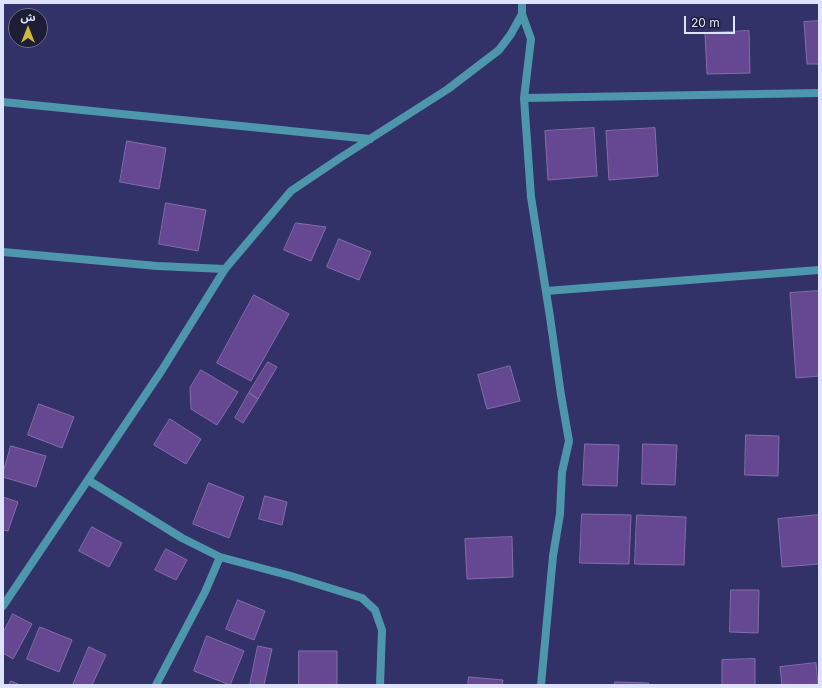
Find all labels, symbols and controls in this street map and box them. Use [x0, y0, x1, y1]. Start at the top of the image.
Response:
north arrow [8, 8, 48, 48]
scale bar [686, 8, 737, 34]
text: ش [20, 10, 36, 24]
text: 20 m [691, 15, 720, 30]

